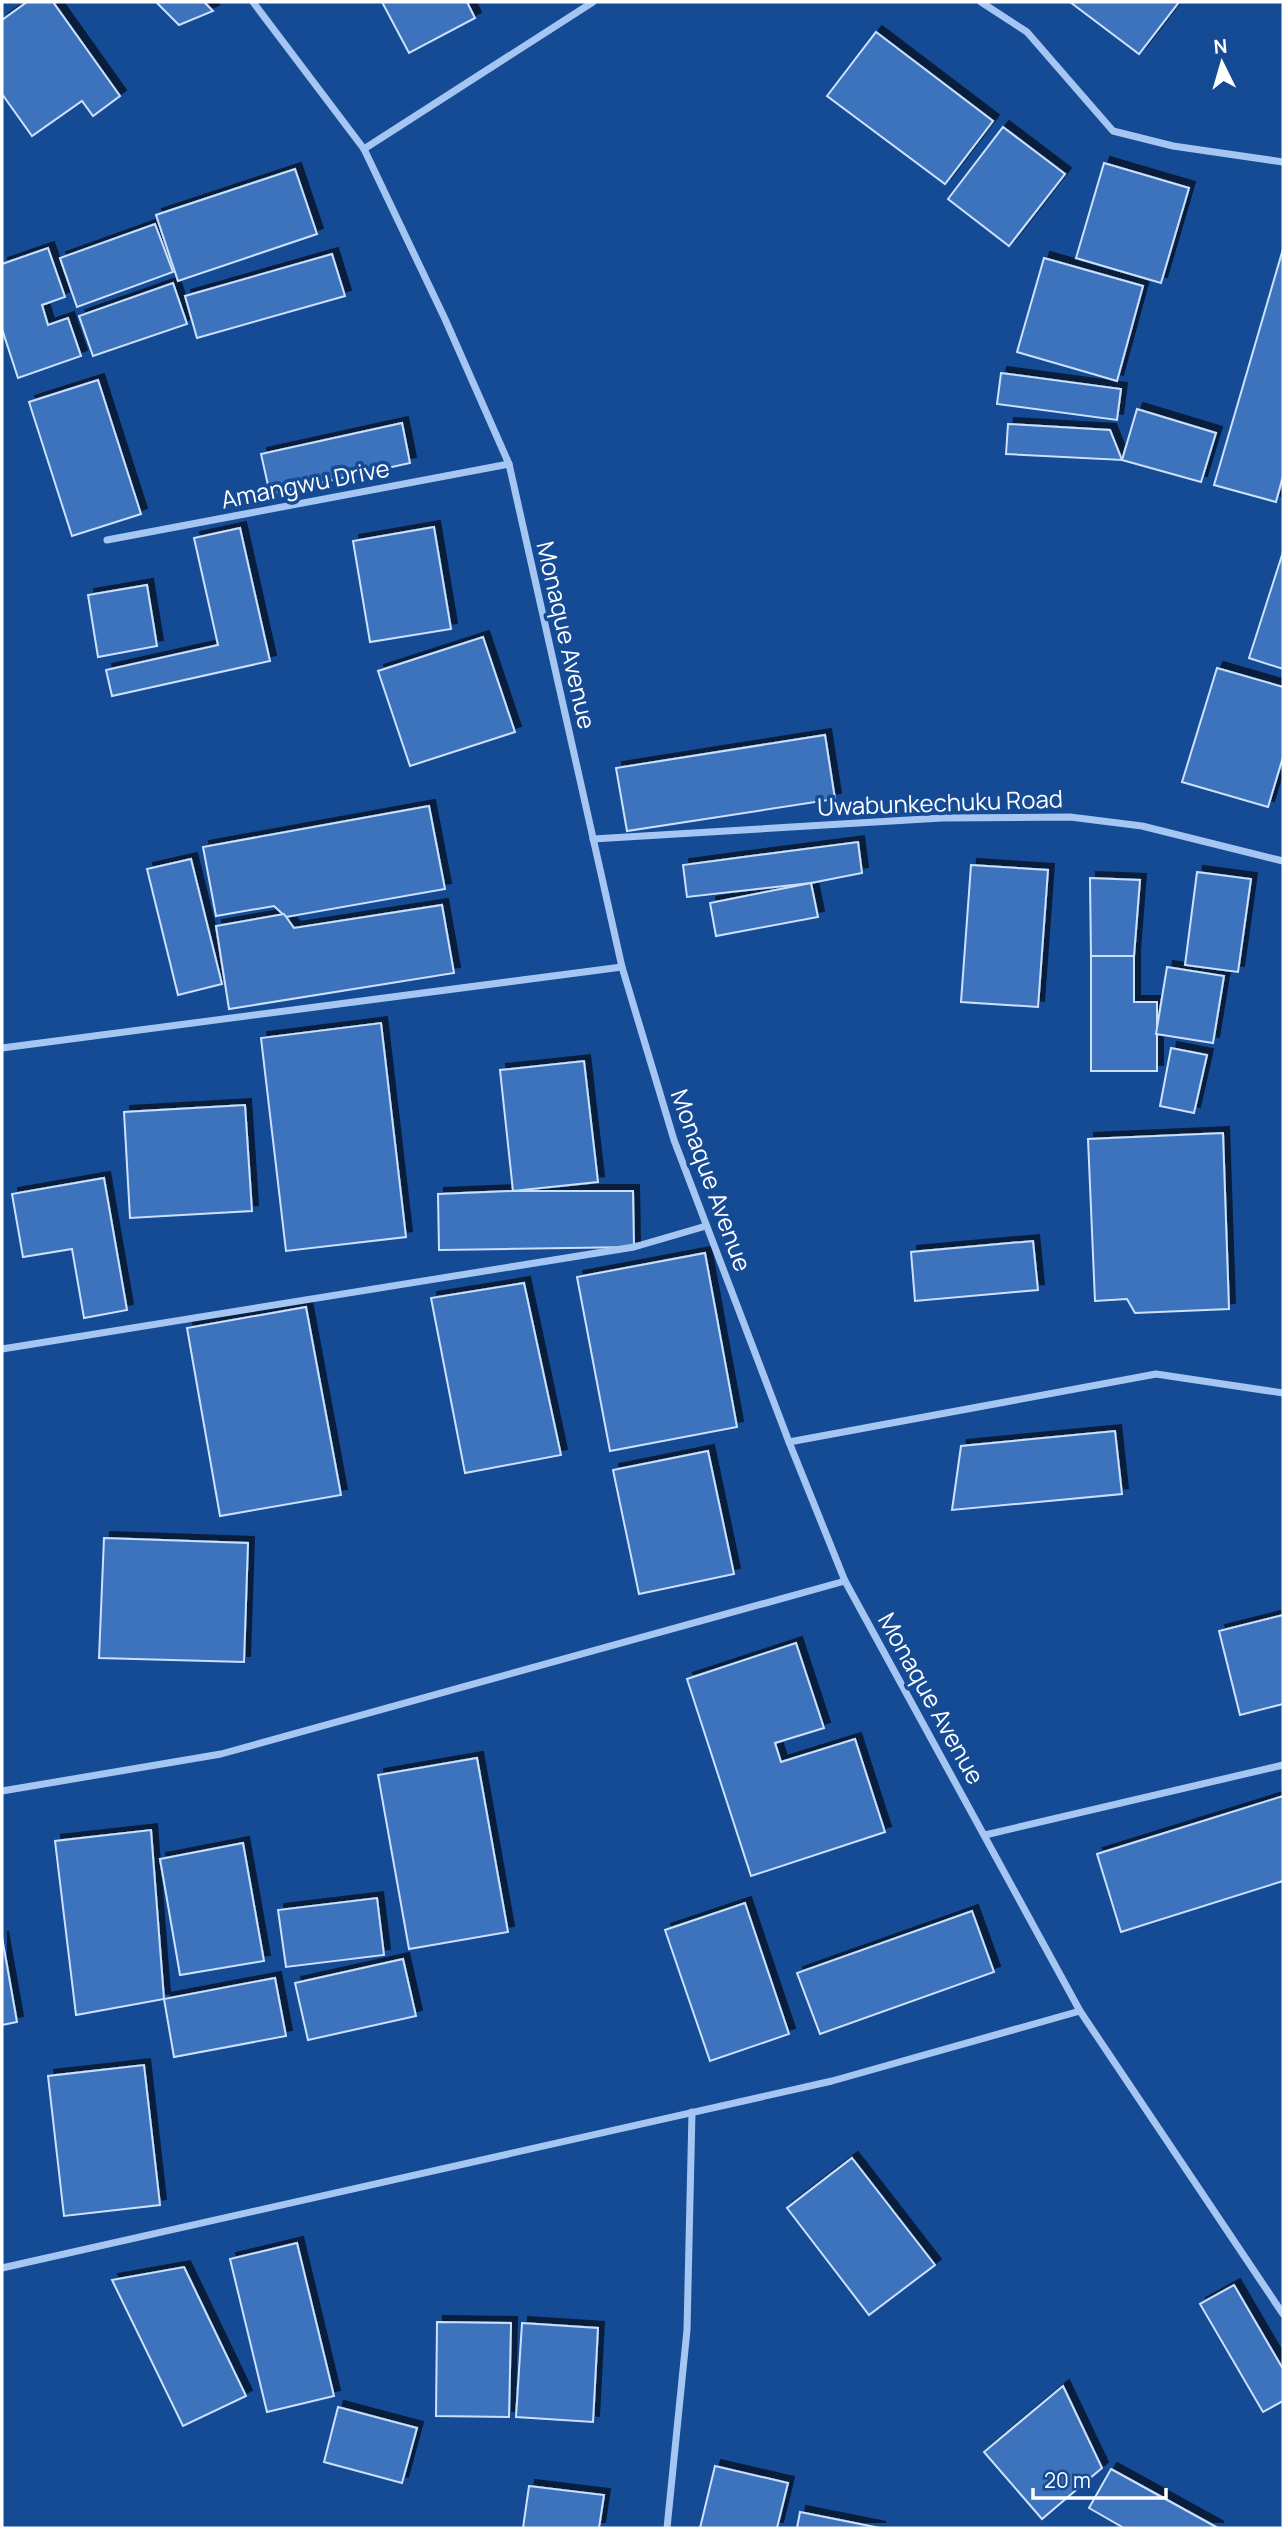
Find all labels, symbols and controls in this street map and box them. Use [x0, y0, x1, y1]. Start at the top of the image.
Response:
north arrow [1187, 28, 1257, 98]
text: N [1213, 33, 1228, 60]
street label: Amangwu Drive [218, 450, 392, 516]
street label: Monaque Avenue [529, 538, 605, 732]
street label: Uwabunkechuku Road [817, 781, 1063, 823]
street label: Monaque Avenue [664, 1084, 760, 1276]
street label: Monaque Avenue [871, 1606, 993, 1790]
scale bar [1033, 2456, 1166, 2500]
text: 20 m [1044, 2466, 1091, 2494]

